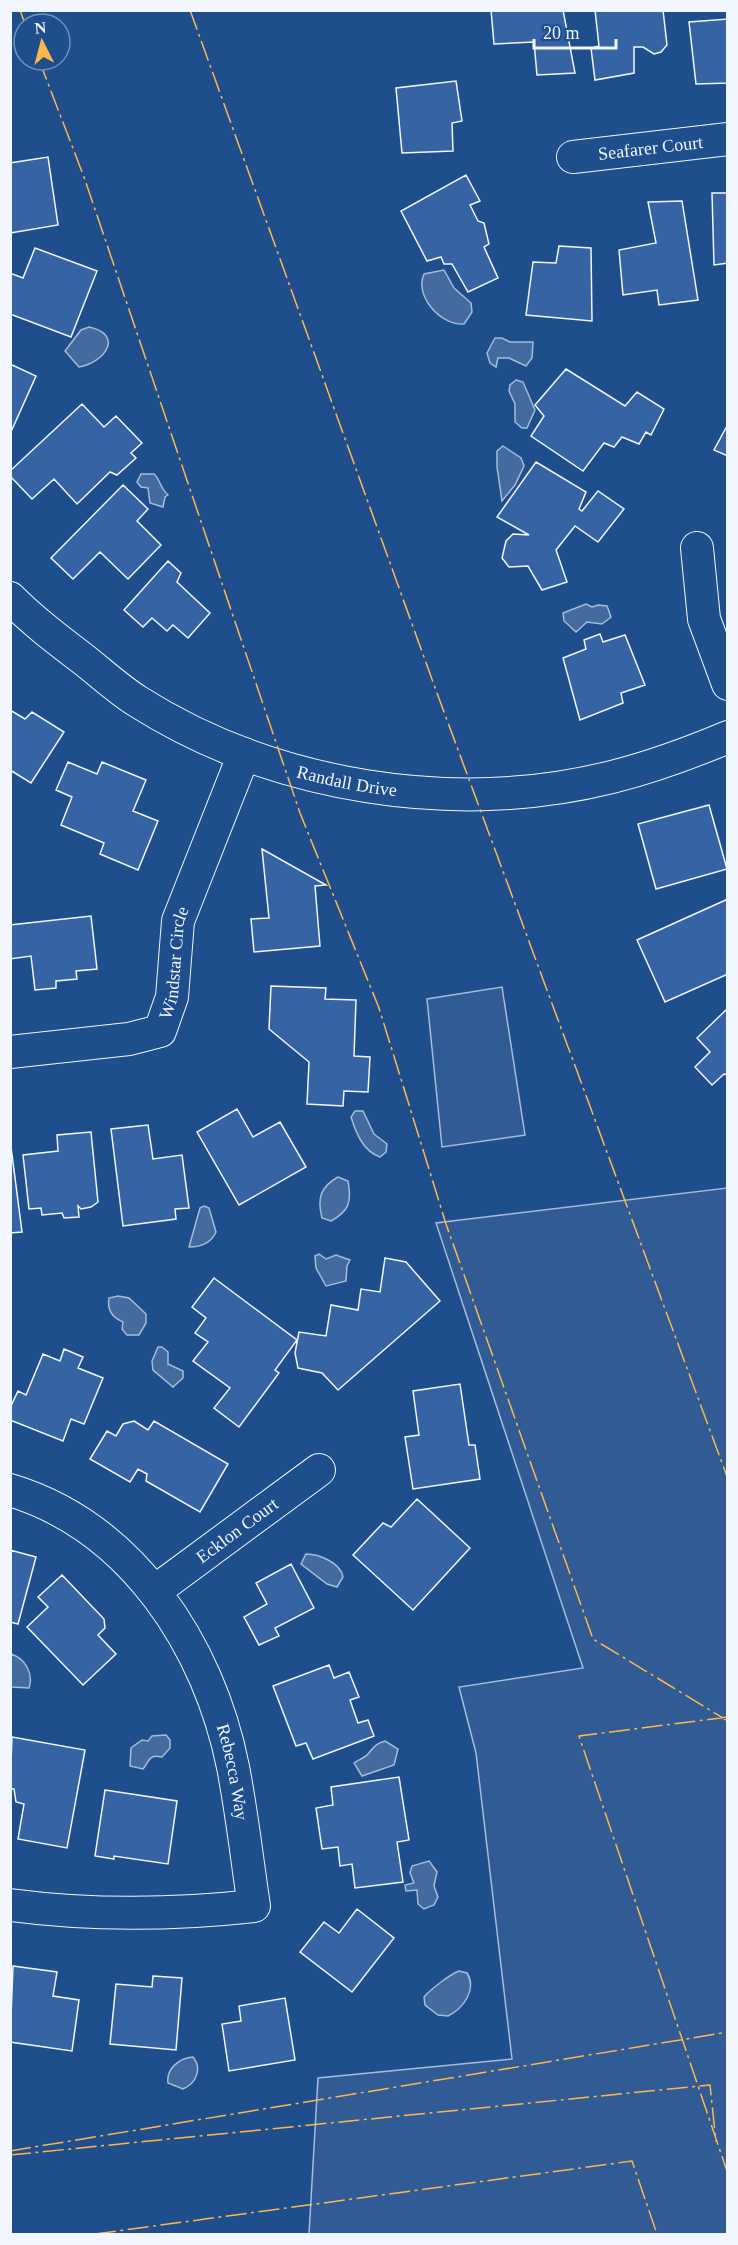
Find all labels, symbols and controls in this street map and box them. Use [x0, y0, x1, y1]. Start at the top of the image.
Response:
north arrow [12, 12, 72, 72]
scale bar [534, 12, 616, 50]
text: N [34, 18, 48, 37]
text: 20 m [543, 23, 580, 43]
street label: Seafarer Court [597, 132, 704, 164]
street label: Randall Drive [295, 762, 398, 800]
street label: Windstar Circle [155, 903, 193, 1022]
street label: Ecklon Court [192, 1494, 282, 1567]
street label: Rebecca Way [213, 1722, 252, 1822]

